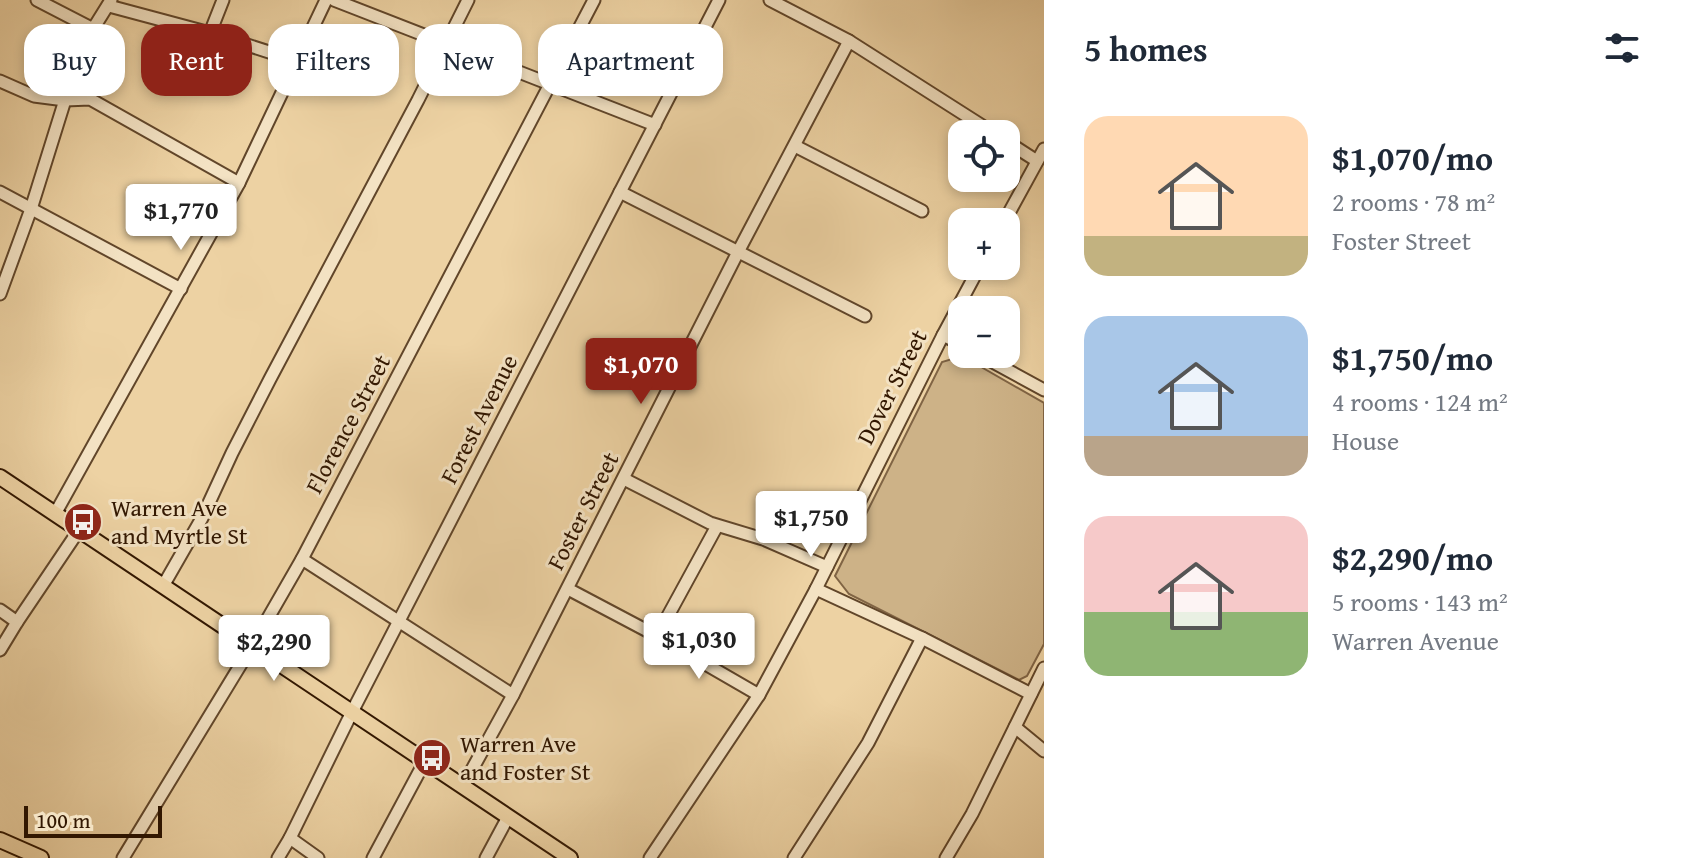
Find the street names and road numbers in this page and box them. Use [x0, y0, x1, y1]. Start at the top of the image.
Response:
street label: Dover Street [848, 323, 936, 450]
street label: Florence Street [296, 348, 399, 499]
street label: Forest Avenue [431, 348, 526, 489]
street label: Foster Street [538, 445, 627, 576]

